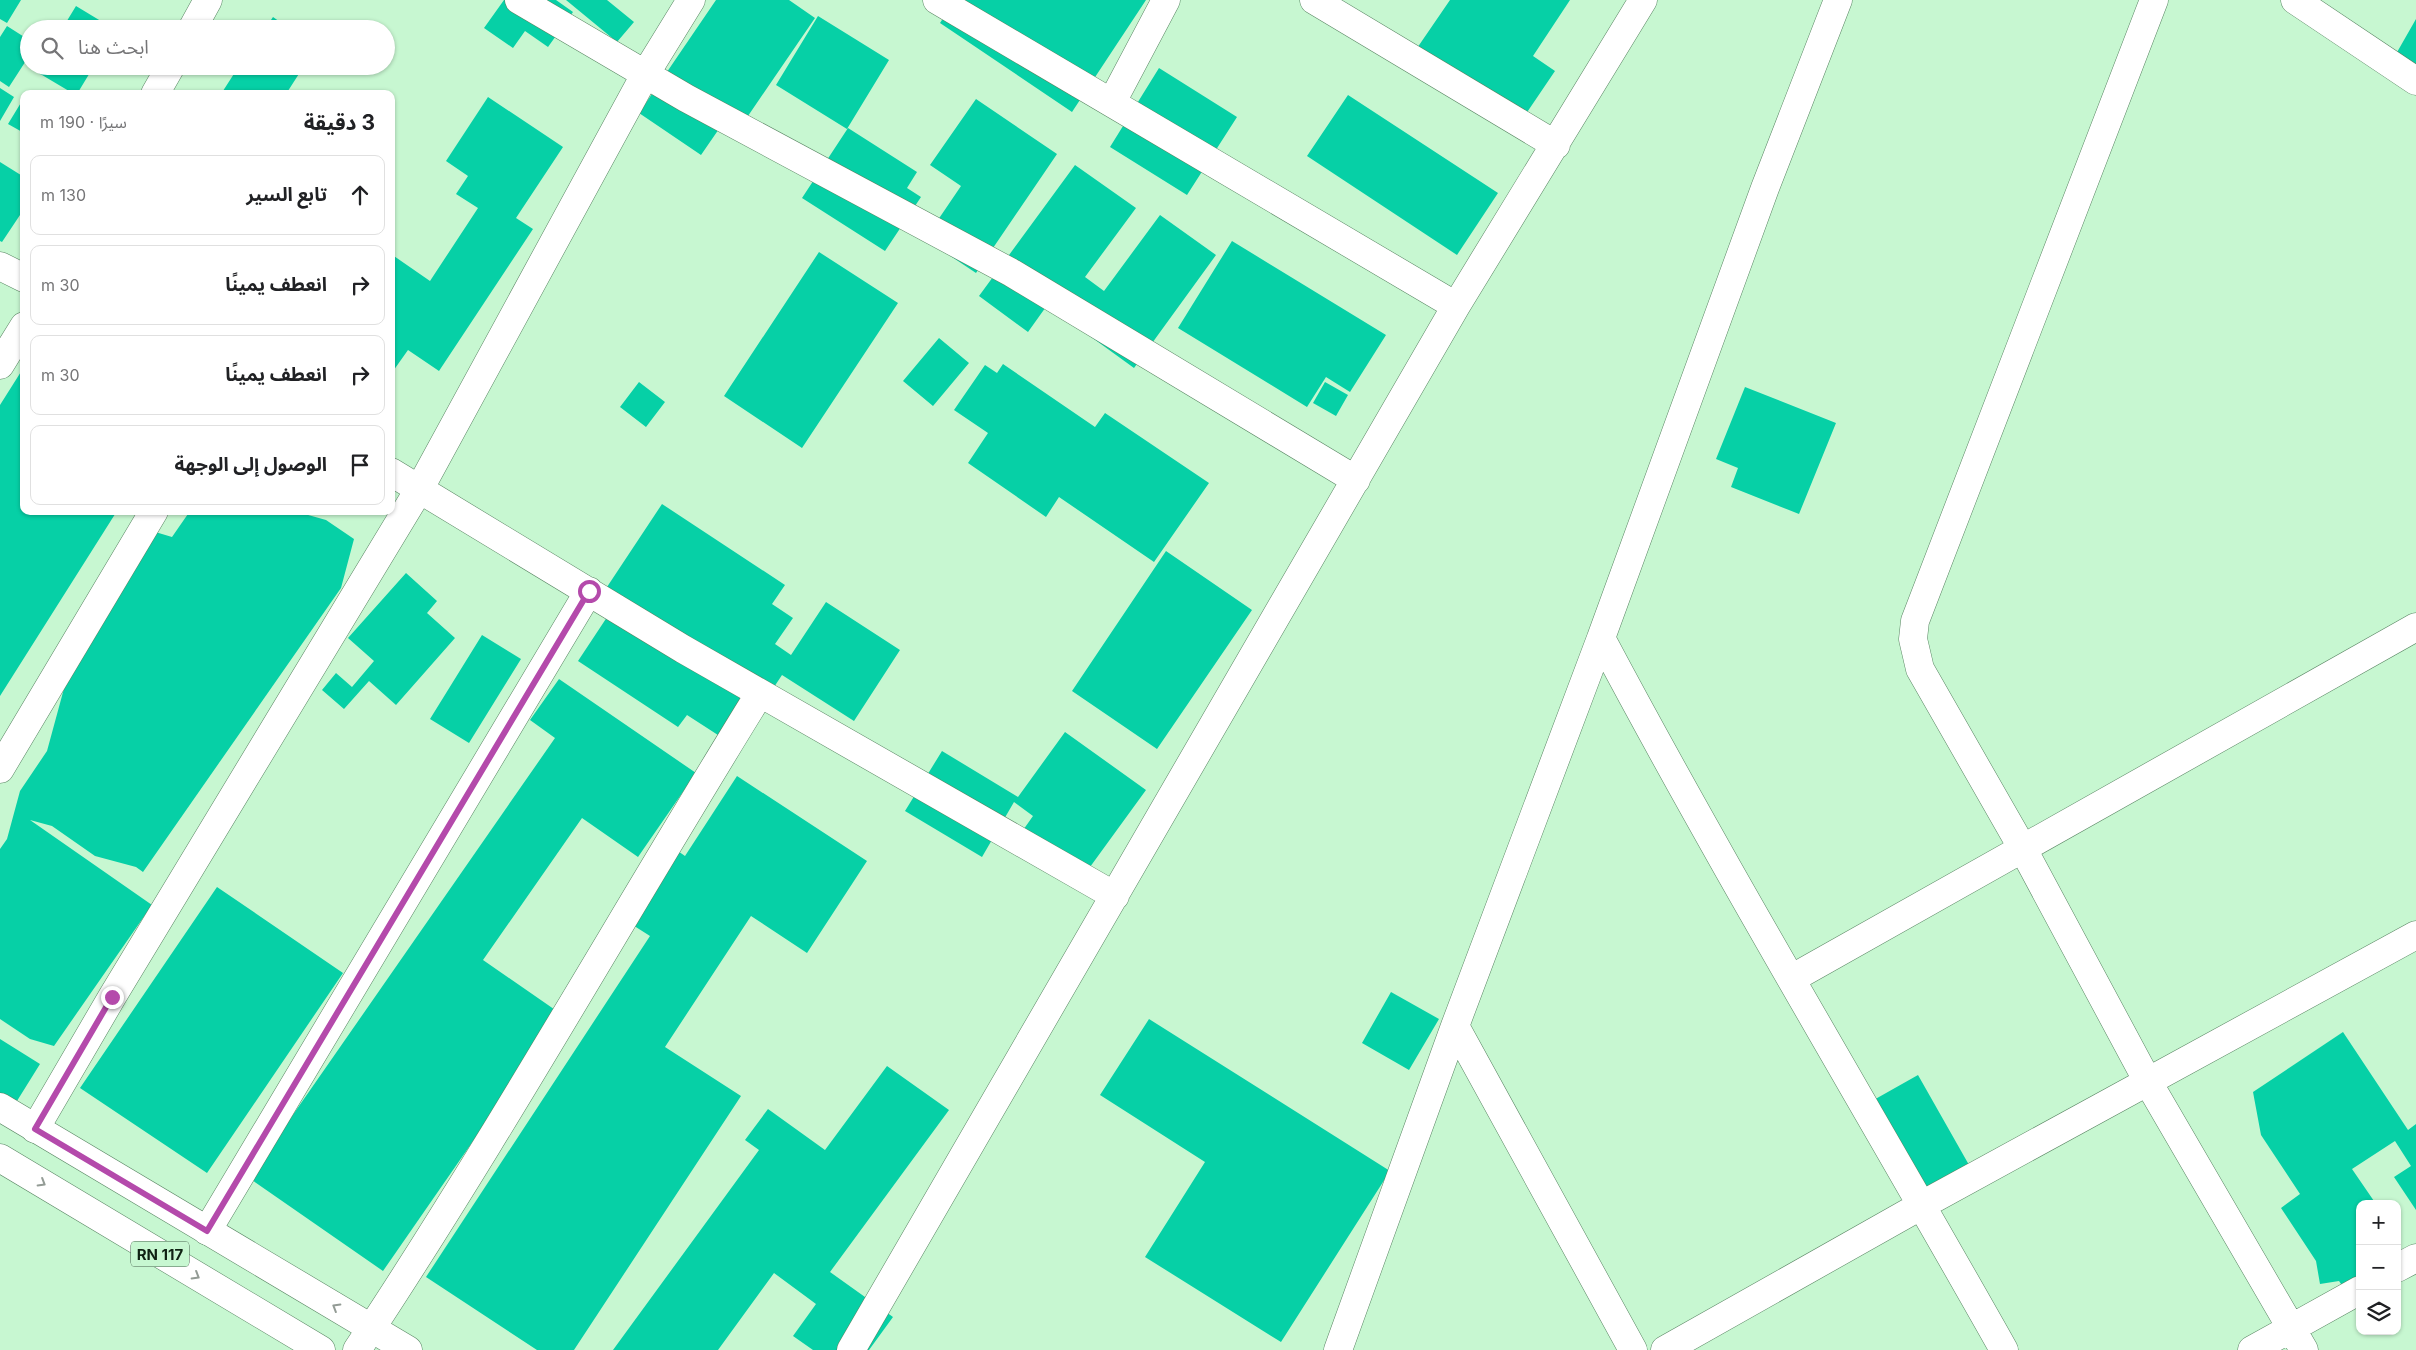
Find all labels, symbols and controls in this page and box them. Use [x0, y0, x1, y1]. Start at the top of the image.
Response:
search box [20, 20, 395, 75]
icon: search [38, 34, 66, 62]
text: ابحث هنا [78, 36, 149, 59]
text: 3 دقيقة [304, 110, 375, 135]
text: سيرًا · 190 m [40, 112, 127, 132]
icon: ahead [346, 181, 374, 209]
text: تابع السير [246, 183, 327, 206]
text: 130 m [41, 185, 86, 205]
icon: right [346, 271, 374, 299]
text: انعطف يمينًا [225, 273, 327, 296]
text: 30 m [41, 275, 80, 295]
icon: right [346, 361, 374, 389]
text: انعطف يمينًا [225, 363, 327, 386]
text: 30 m [41, 365, 80, 385]
icon: arrive [346, 451, 374, 479]
text: الوصول إلى الوجهة [175, 453, 327, 476]
route start [578, 580, 601, 603]
route end [101, 986, 124, 1009]
one-way arrow [36, 1177, 45, 1187]
map controls [2356, 1200, 2401, 1335]
button: + [2356, 1200, 2401, 1245]
road number: RN 117 [131, 1242, 189, 1266]
button: − [2356, 1245, 2401, 1290]
one-way arrow [191, 1269, 200, 1279]
button: layers [2356, 1290, 2401, 1335]
one-way arrow [332, 1304, 341, 1314]

